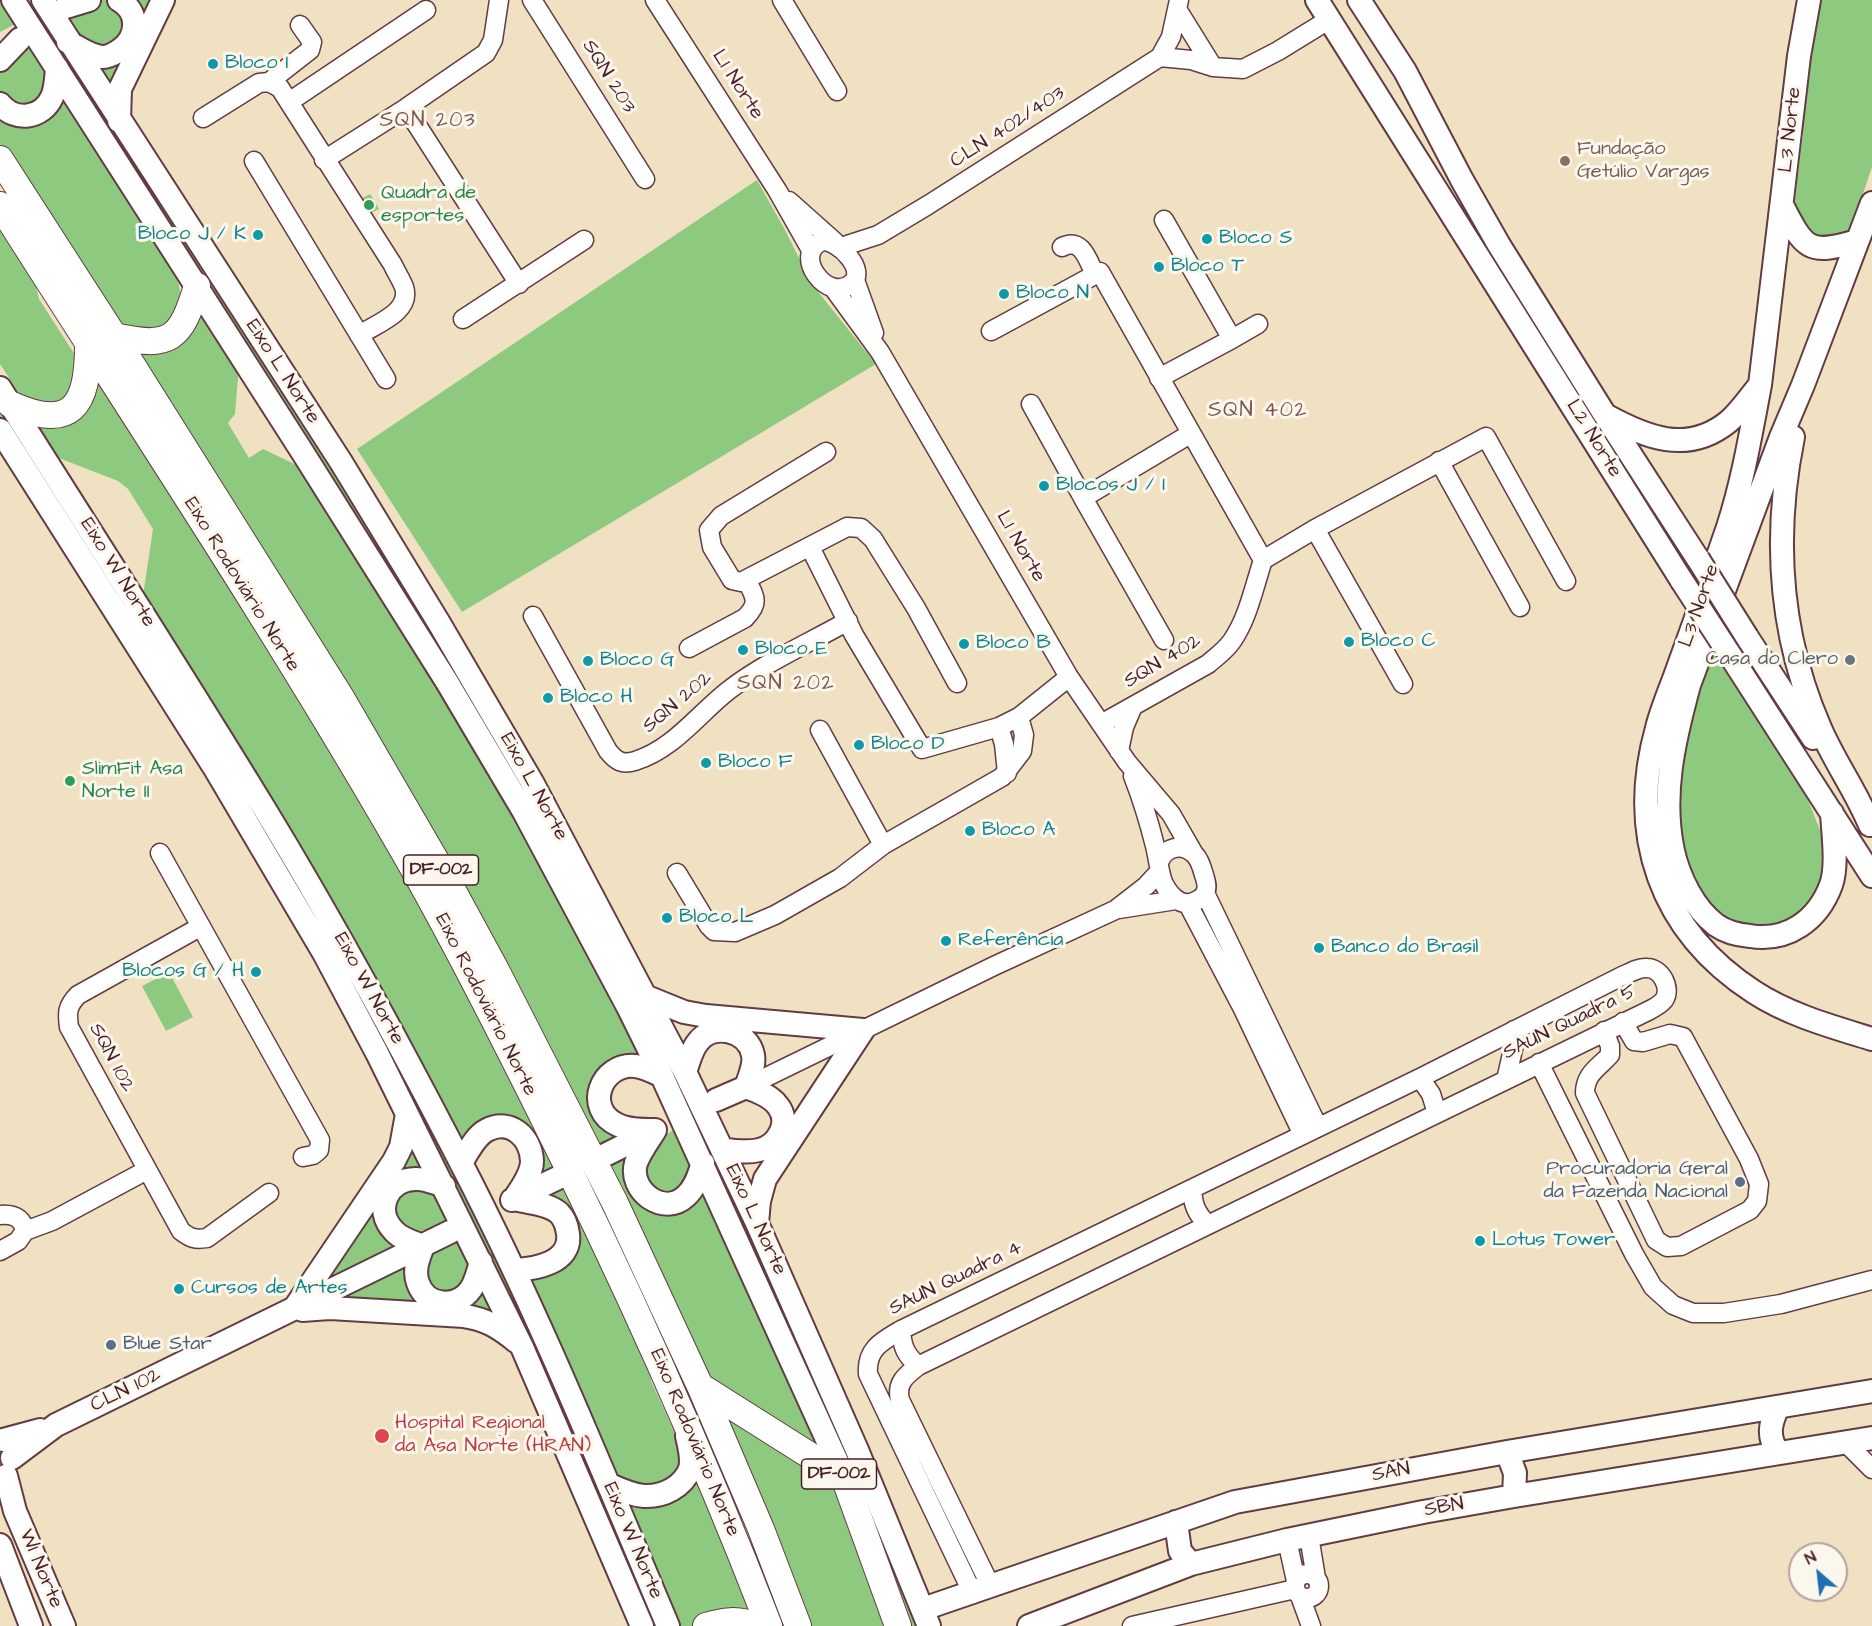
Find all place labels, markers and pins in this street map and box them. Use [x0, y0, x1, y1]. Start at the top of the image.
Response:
place label: Bloco I [225, 52, 289, 76]
marker: Bloco I [206, 57, 220, 71]
place label: Fundação Getúlio Vargas [1577, 138, 1710, 185]
marker: Fundação Getúlio Vargas [1558, 154, 1572, 168]
place label: Quadra de esportes [381, 182, 476, 229]
marker: Quadra de esportes [362, 198, 376, 212]
place label: Bloco J / K [138, 223, 246, 247]
place label: Bloco S [1219, 227, 1292, 251]
marker: Bloco J / K [251, 228, 265, 242]
marker: Bloco S [1200, 232, 1214, 246]
place label: Bloco T [1171, 255, 1244, 279]
marker: Bloco T [1152, 260, 1166, 274]
place label: Bloco N [1016, 282, 1089, 306]
marker: Bloco N [997, 287, 1011, 301]
place label: Blocos J / I [1056, 474, 1165, 498]
marker: Blocos J / I [1037, 479, 1051, 493]
place label: Bloco C [1361, 630, 1436, 654]
place label: Bloco B [976, 632, 1051, 656]
marker: Bloco C [1342, 635, 1356, 649]
marker: Bloco B [957, 637, 971, 651]
place label: Bloco E [755, 638, 827, 662]
marker: Bloco E [736, 643, 750, 657]
place label: Casa do Clero [1706, 648, 1838, 672]
place label: Bloco G [600, 649, 674, 673]
marker: Casa do Clero [1843, 653, 1857, 667]
marker: Bloco G [581, 654, 595, 668]
place label: Bloco H [560, 686, 633, 710]
marker: Bloco H [541, 691, 555, 705]
place label: Bloco D [871, 733, 944, 757]
marker: Bloco D [852, 738, 866, 752]
place label: Bloco F [718, 751, 792, 775]
marker: Bloco F [699, 756, 713, 770]
place label: SlimFit Asa Norte II [82, 758, 183, 805]
marker: SlimFit Asa Norte II [63, 774, 77, 788]
place label: Bloco A [982, 819, 1055, 843]
marker: Bloco A [963, 824, 977, 838]
place label: Bloco L [679, 906, 753, 930]
marker: Bloco L [660, 911, 674, 925]
place label: Referência [958, 929, 1063, 953]
marker: Referência [939, 934, 953, 948]
place label: Banco do Brasil [1331, 936, 1478, 960]
marker: Banco do Brasil [1312, 941, 1326, 955]
place label: Blocos G / H [122, 960, 244, 984]
marker: Blocos G / H [249, 965, 263, 979]
place label: Procuradoria Geral da Fazenda Nacional [1543, 1158, 1728, 1205]
marker: Procuradoria Geral da Fazenda Nacional [1733, 1175, 1747, 1189]
place label: Lotus Tower [1492, 1229, 1615, 1253]
marker: Lotus Tower [1473, 1234, 1487, 1248]
place label: Cursos de Artes [191, 1277, 348, 1301]
marker: Cursos de Artes [172, 1282, 186, 1296]
place label: Blue Star [123, 1333, 211, 1357]
marker: Blue Star [104, 1338, 118, 1352]
place label: Hospital Regional da Asa Norte (HRAN) [395, 1412, 591, 1459]
marker: Hospital Regional da Asa Norte (HRAN) [373, 1427, 391, 1445]

